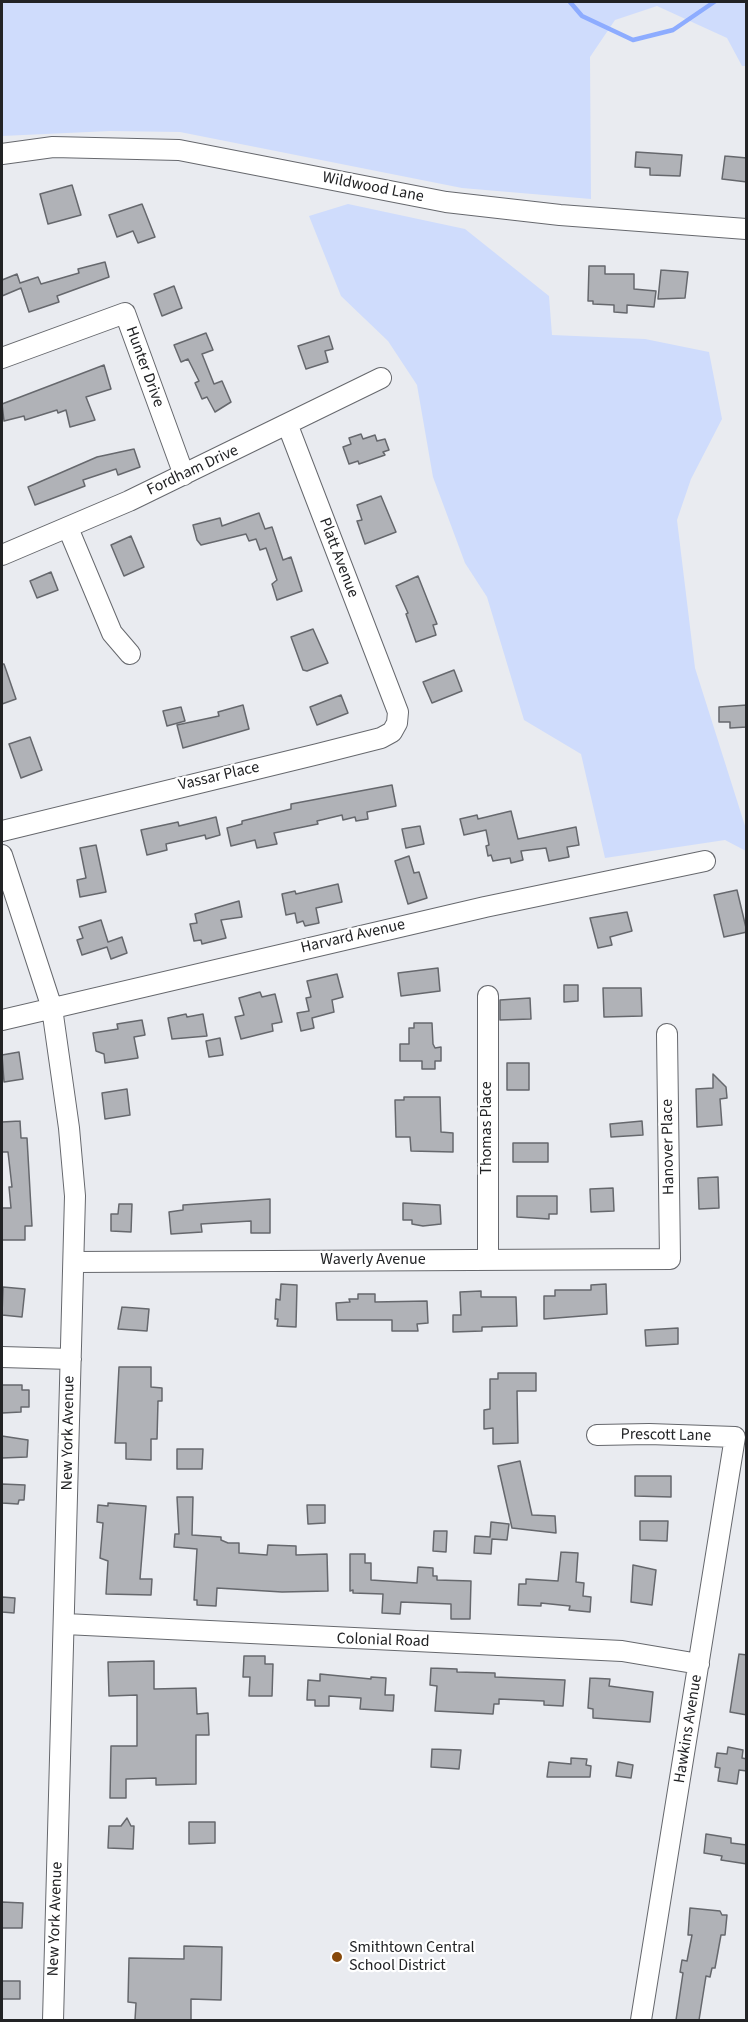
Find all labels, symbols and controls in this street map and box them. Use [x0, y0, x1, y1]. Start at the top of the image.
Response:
street label: Wildwood Lane [321, 169, 425, 207]
street label: Hunter Drive [121, 324, 167, 410]
street label: Fordham Drive [144, 441, 242, 501]
street label: Platt Avenue [314, 515, 362, 601]
street label: Vassar Place [177, 758, 261, 796]
street label: Harvard Avenue [299, 916, 407, 958]
street label: Thomas Place [477, 1081, 497, 1175]
street label: Hanover Place [659, 1099, 679, 1195]
street label: Waverly Avenue [320, 1250, 426, 1270]
street label: New York Avenue [58, 1375, 80, 1491]
street label: Prescott Lane [621, 1426, 711, 1446]
street label: Colonial Road [336, 1630, 430, 1652]
street label: Hawkins Avenue [671, 1673, 707, 1785]
street label: New York Avenue [44, 1861, 68, 1977]
place label: Smithtown Central School District [349, 1938, 475, 1976]
marker: Smithtown Central School District [330, 1950, 344, 1964]

